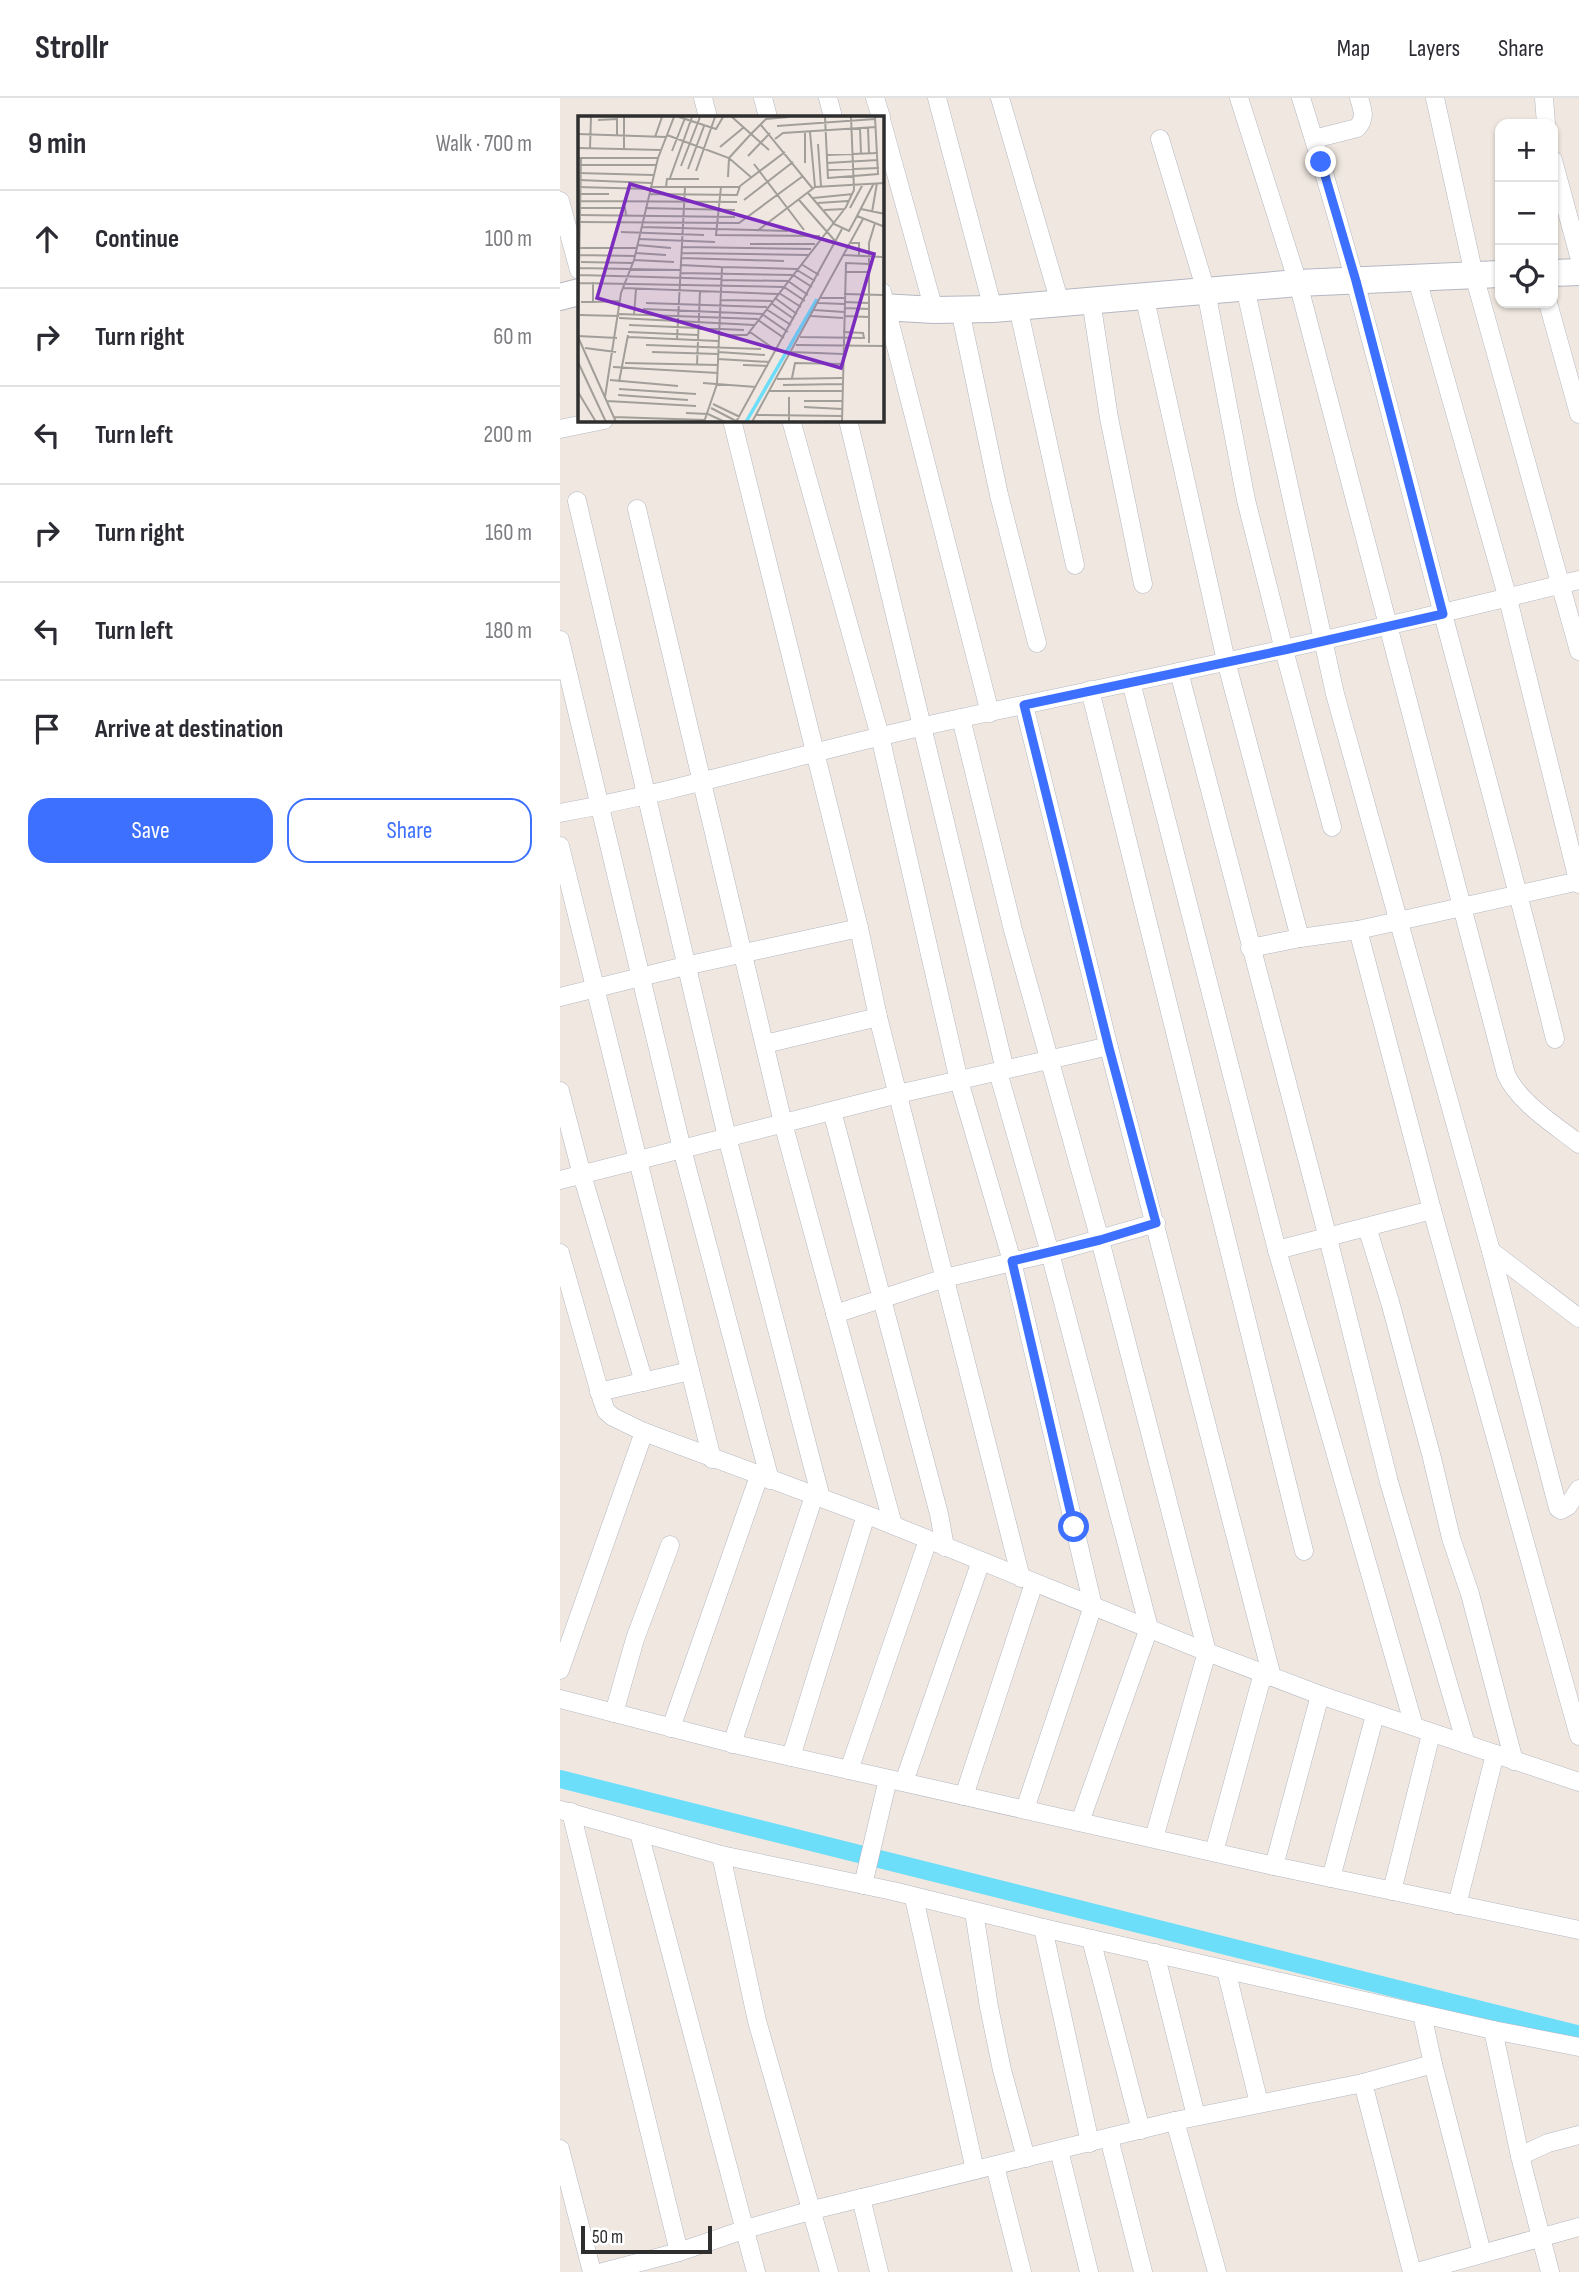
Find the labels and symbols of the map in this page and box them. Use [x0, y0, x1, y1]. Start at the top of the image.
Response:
inset map [578, 116, 884, 422]
route end [1305, 146, 1336, 177]
route start [1058, 1511, 1089, 1542]
scale bar [581, 2223, 712, 2255]

